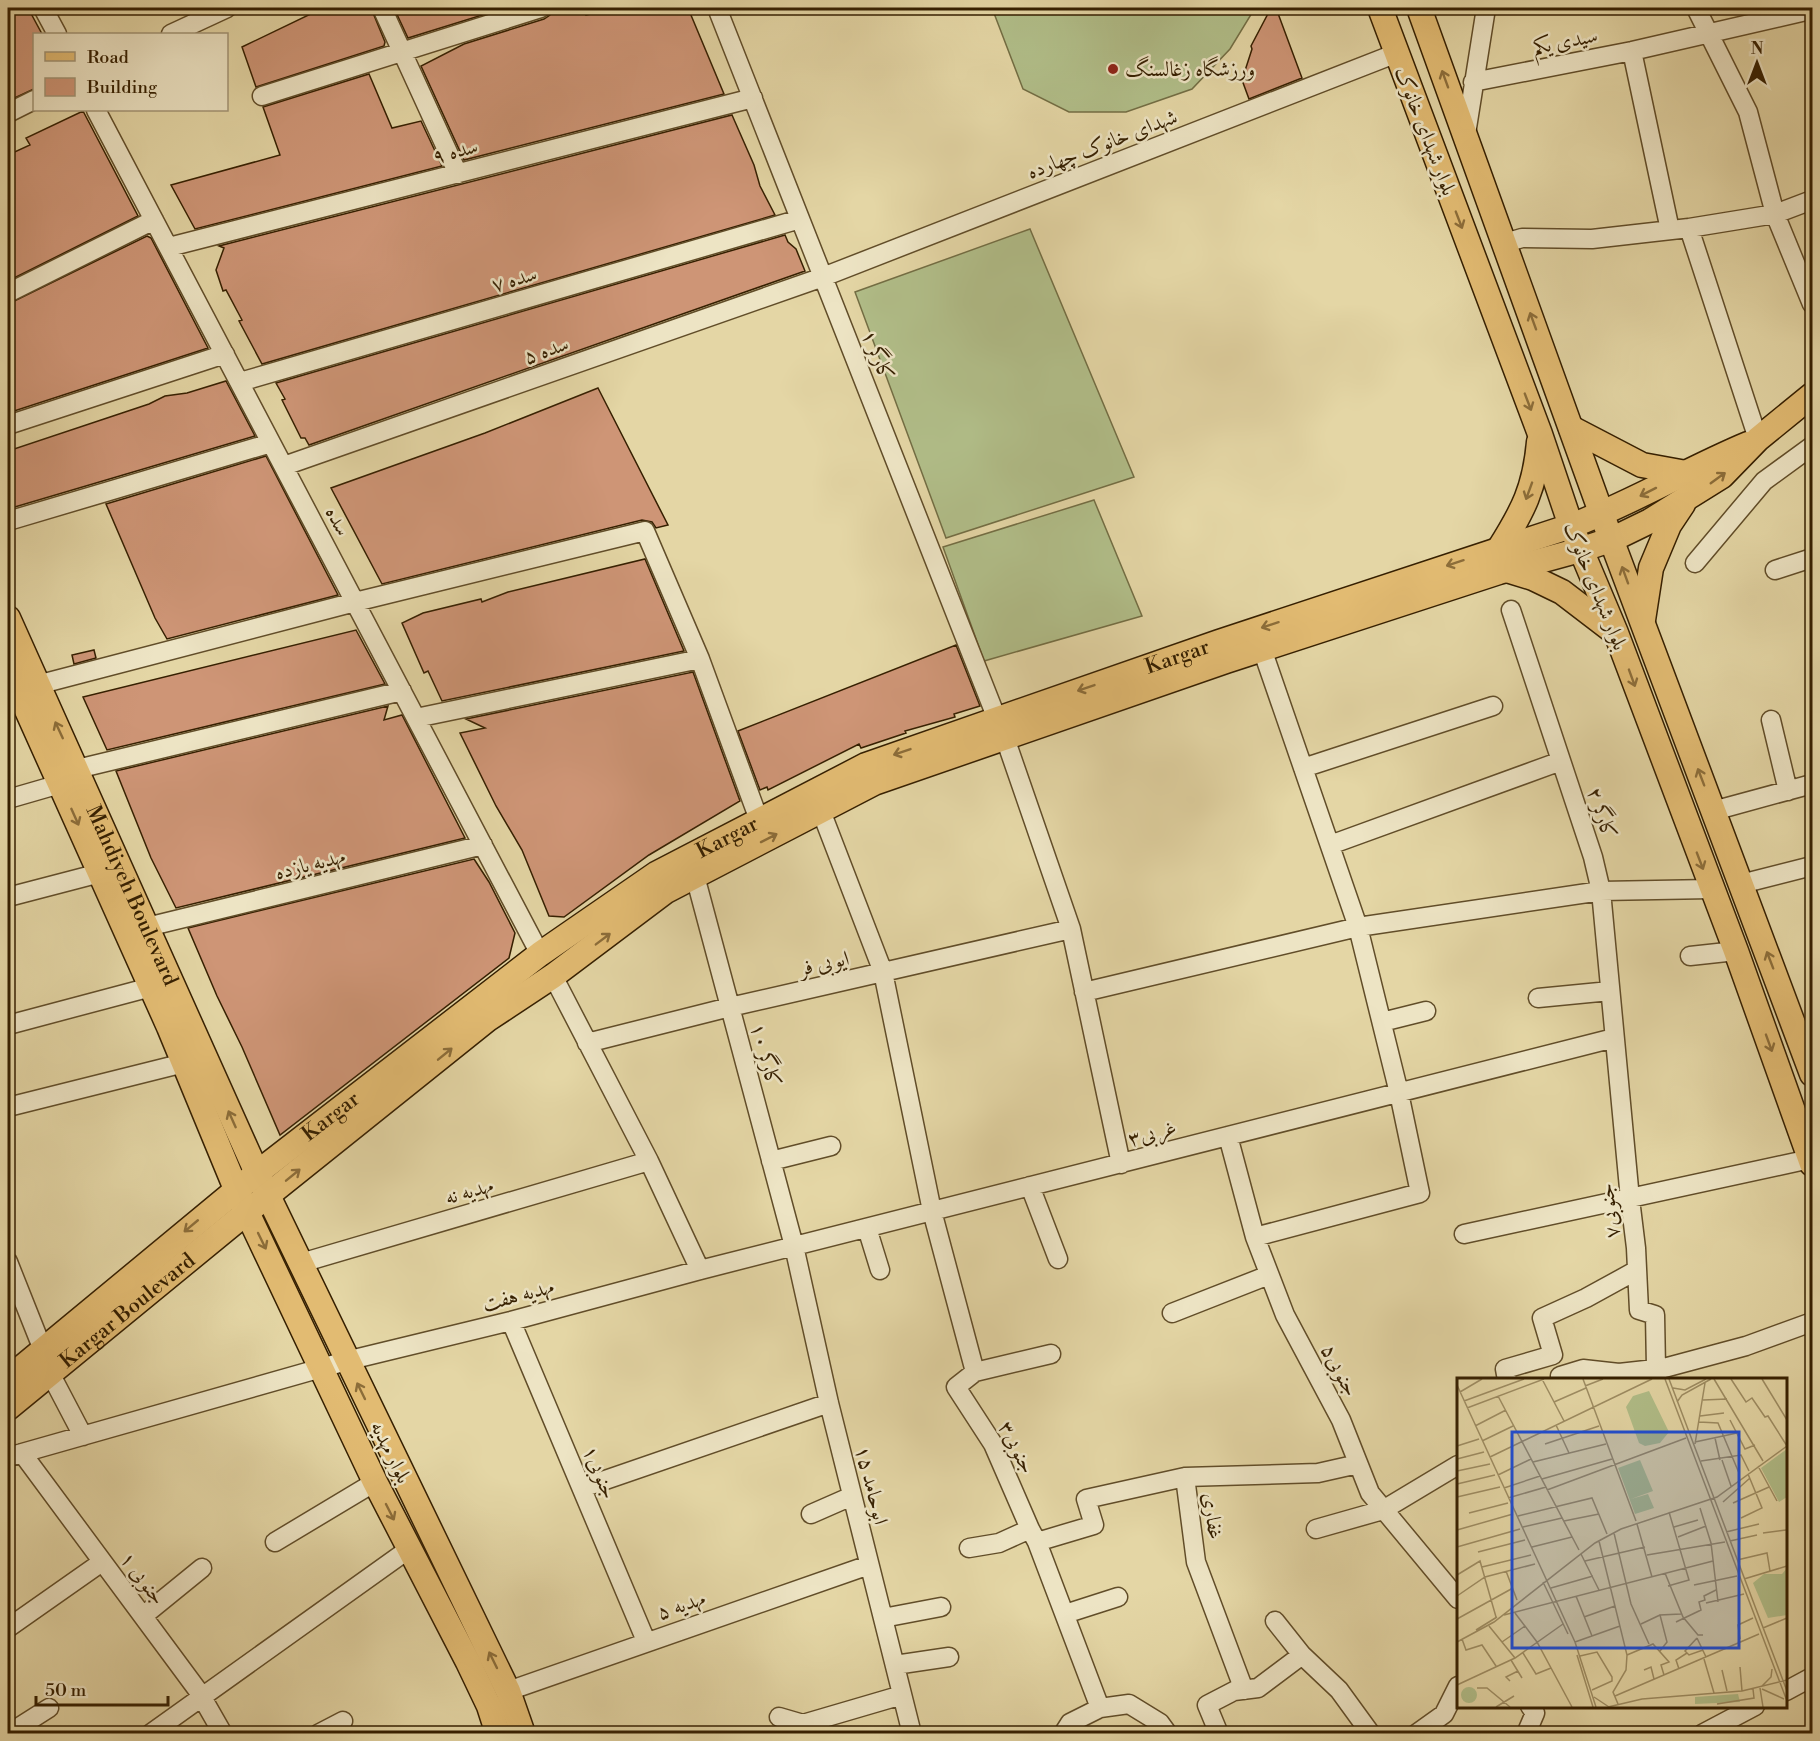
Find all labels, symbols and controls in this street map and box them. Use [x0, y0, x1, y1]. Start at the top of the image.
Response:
street label: سیدی یکم [1530, 23, 1601, 67]
legend [33, 33, 228, 111]
north arrow [1727, 33, 1787, 93]
text: N [1751, 39, 1764, 59]
text: Road [87, 46, 130, 69]
place label: ورزشگاه زغالسنگ [1125, 56, 1255, 83]
marker: ورزشگاه زغالسنگ [1106, 62, 1120, 76]
street label: بلوار شهدای خانوک [1389, 63, 1462, 199]
one-way arrow [1439, 70, 1450, 89]
text: Building [86, 76, 158, 99]
street label: شهدای خانوک چهارده [1023, 104, 1181, 186]
street label: سده ۹ [430, 134, 481, 170]
one-way arrow [1455, 210, 1466, 229]
street label: سده ۷ [488, 261, 540, 299]
one-way arrow [1526, 312, 1537, 331]
street label: کارگر ۱ [855, 325, 901, 385]
street label: سده ۵ [520, 331, 572, 371]
one-way arrow [1523, 393, 1534, 411]
one-way arrow [1709, 472, 1725, 484]
one-way arrow [1523, 481, 1534, 500]
one-way arrow [1640, 486, 1658, 498]
street label: سده [319, 502, 356, 541]
street label: بلوار شهدای خانوک [1558, 518, 1633, 654]
one-way arrow [1446, 559, 1465, 570]
one-way arrow [1619, 566, 1630, 585]
one-way arrow [1261, 620, 1280, 631]
street label: Kargar [1142, 634, 1213, 681]
one-way arrow [1627, 668, 1638, 687]
one-way arrow [1077, 684, 1096, 695]
one-way arrow [52, 722, 64, 740]
one-way arrow [893, 748, 912, 759]
one-way arrow [1694, 769, 1705, 787]
street label: کارگر ۲ [1581, 784, 1623, 842]
street label: Mahdiyeh Boulevard [80, 801, 183, 990]
one-way arrow [70, 808, 81, 826]
street label: Kargar [692, 811, 763, 865]
one-way arrow [760, 832, 777, 844]
street label: مهدیه یازده [272, 844, 348, 886]
one-way arrow [1695, 851, 1706, 870]
one-way arrow [594, 932, 610, 945]
street label: ایوبی فر [795, 946, 852, 984]
one-way arrow [1763, 951, 1774, 970]
street label: کارگر ۱۰ [744, 1020, 788, 1090]
one-way arrow [1764, 1033, 1775, 1052]
one-way arrow [437, 1047, 453, 1060]
street label: Kargar [297, 1086, 365, 1148]
one-way arrow [226, 1111, 238, 1129]
street label: غربی۳ [1125, 1115, 1180, 1154]
one-way arrow [285, 1169, 301, 1182]
street label: مهدیه نه [442, 1173, 497, 1211]
street label: جنوبی۷ [1594, 1182, 1627, 1240]
one-way arrow [184, 1219, 199, 1233]
one-way arrow [256, 1232, 268, 1250]
street label: Kargar Boulevard [55, 1248, 201, 1374]
street label: مهدیه هفت [480, 1274, 557, 1318]
street label: جنوبی۵ [1314, 1340, 1364, 1402]
inset map [1457, 1378, 1787, 1708]
one-way arrow [354, 1382, 366, 1400]
street label: بلوار مهدیه [364, 1417, 416, 1488]
street label: جنوبی۳ [991, 1417, 1040, 1479]
street label: جنوبی۱ [575, 1442, 622, 1503]
street label: ابوحامد ۱۵ [849, 1443, 893, 1527]
street label: غفاری [1196, 1491, 1228, 1541]
one-way arrow [385, 1503, 397, 1521]
street label: ۱ جنوبی [113, 1547, 171, 1611]
street label: مهدیه ۵ [654, 1586, 709, 1626]
one-way arrow [486, 1651, 498, 1669]
scale bar [36, 1669, 168, 1707]
text: 50 m [45, 1679, 87, 1702]

